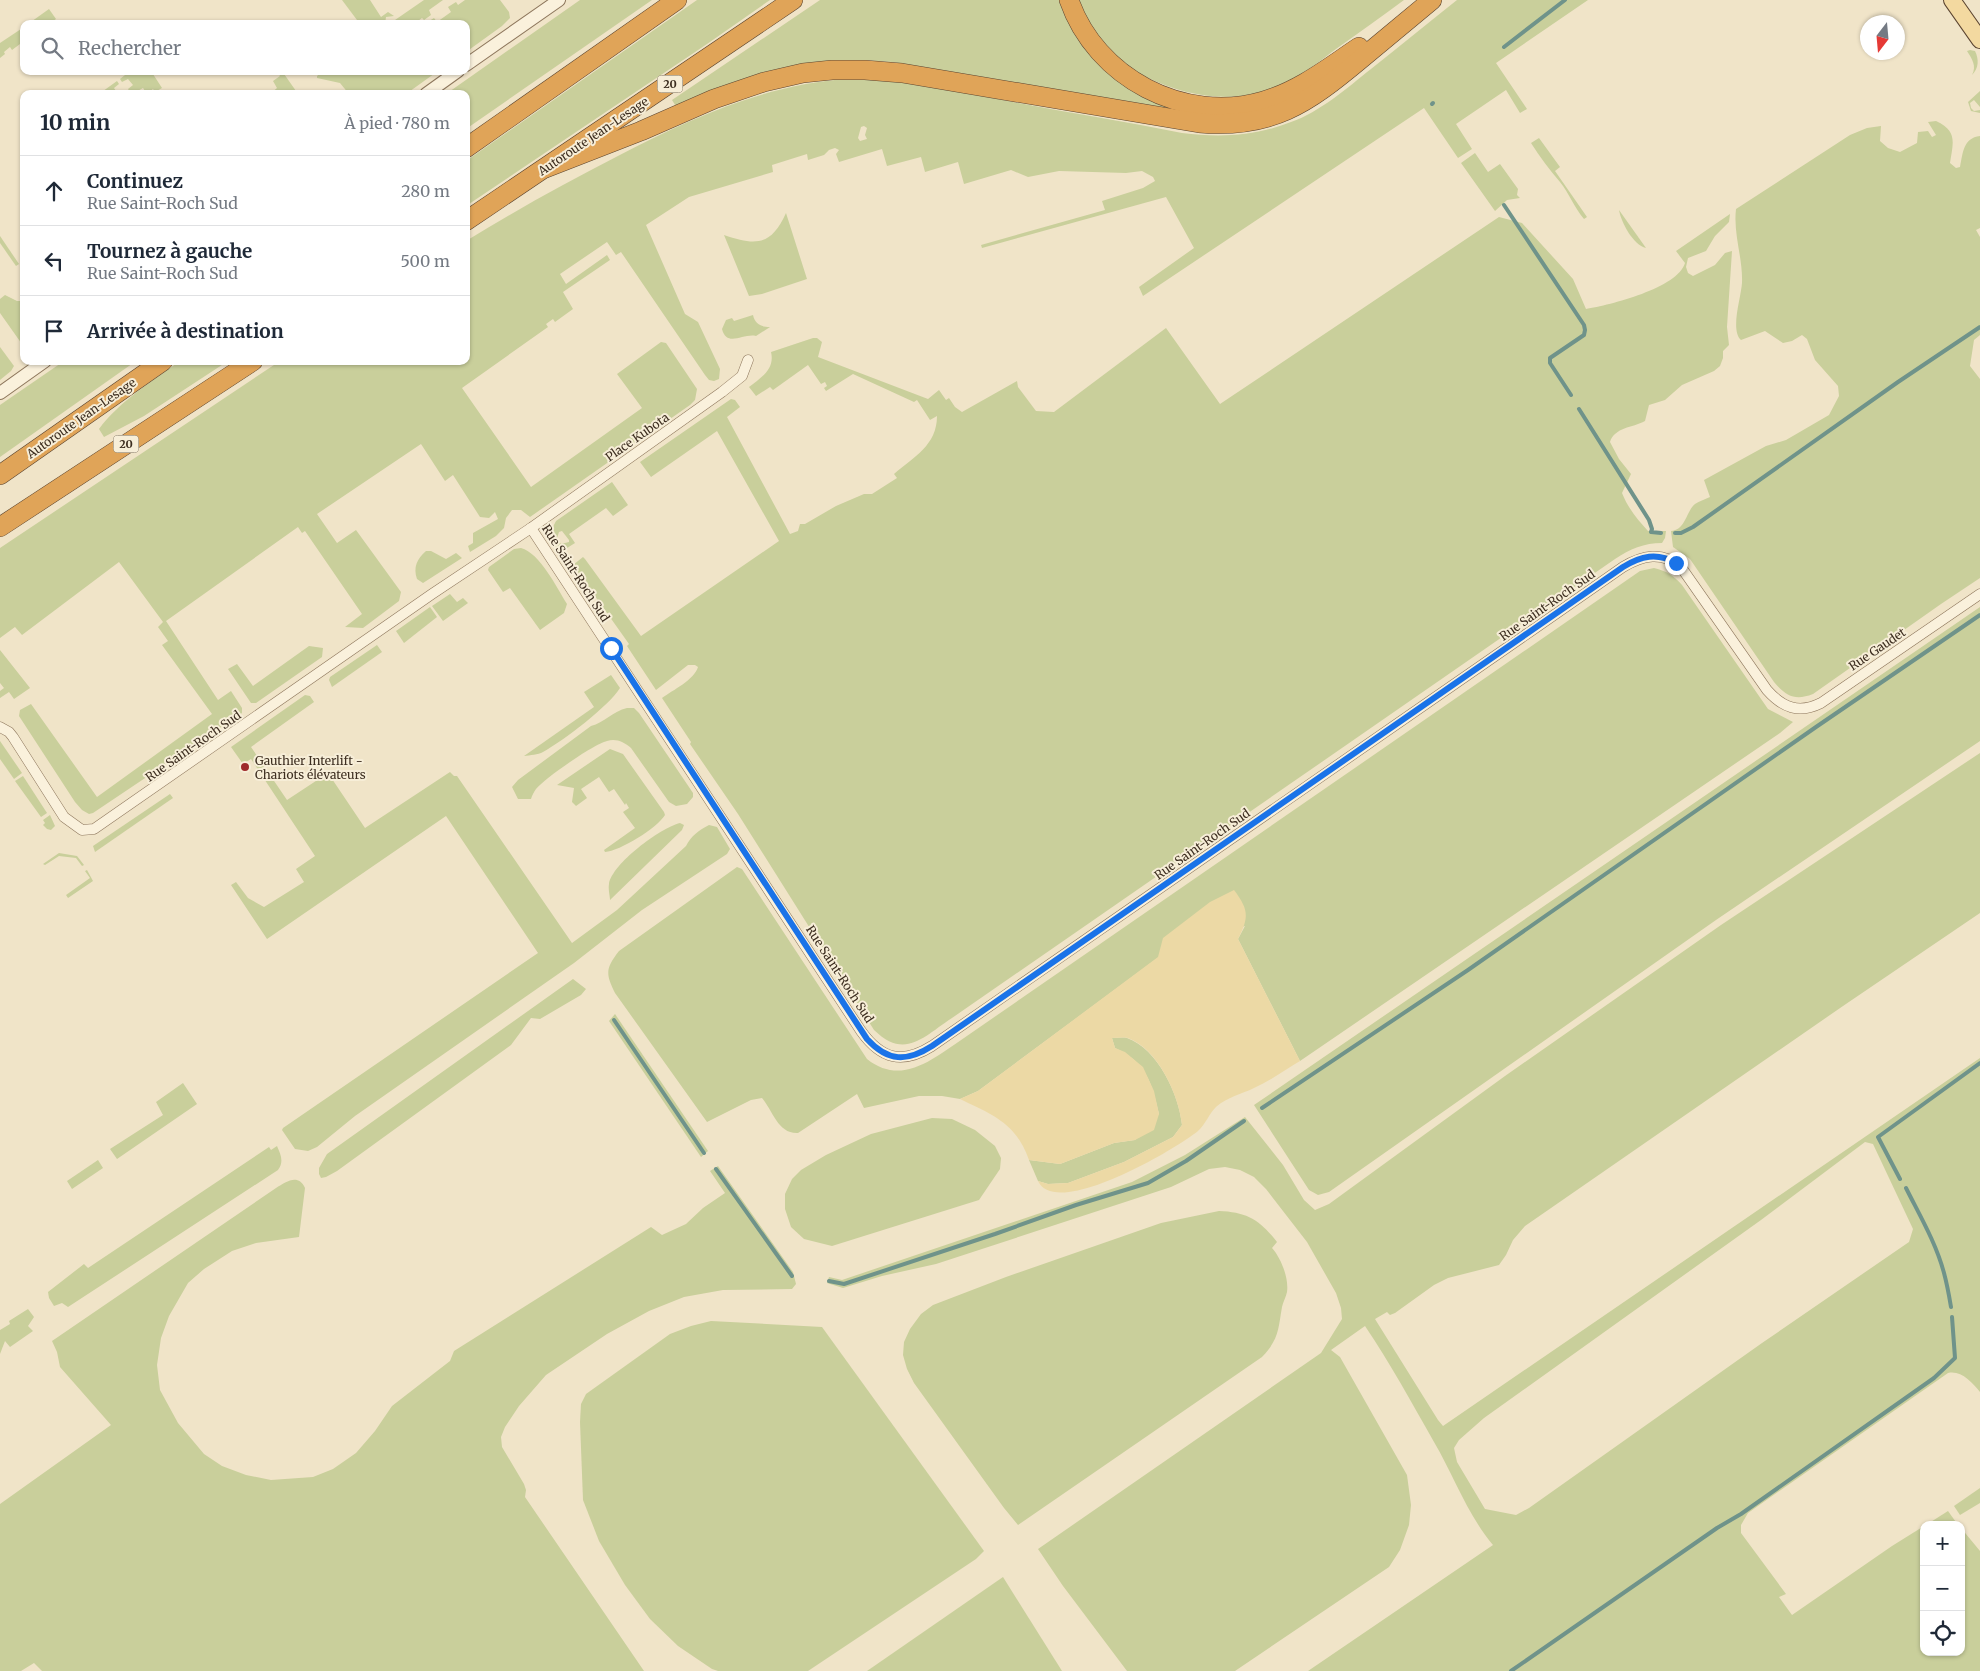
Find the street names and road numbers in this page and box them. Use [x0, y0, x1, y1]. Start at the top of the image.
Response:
road number: 20 [658, 76, 682, 92]
street label: Autoroute Jean-Lesage [534, 93, 651, 179]
street label: Autoroute Jean-Lesage [23, 375, 138, 462]
street label: Place Kubota [602, 409, 672, 464]
road number: 20 [114, 436, 138, 452]
street label: Rue Saint-Roch Sud [539, 521, 613, 625]
street label: Rue Saint-Roch Sud [1496, 566, 1598, 644]
street label: Rue Gaudet [1846, 624, 1909, 674]
street label: Rue Saint-Roch Sud [142, 707, 244, 785]
street label: Rue Saint-Roch Sud [1151, 805, 1253, 883]
street label: Rue Saint-Roch Sud [803, 922, 877, 1026]

